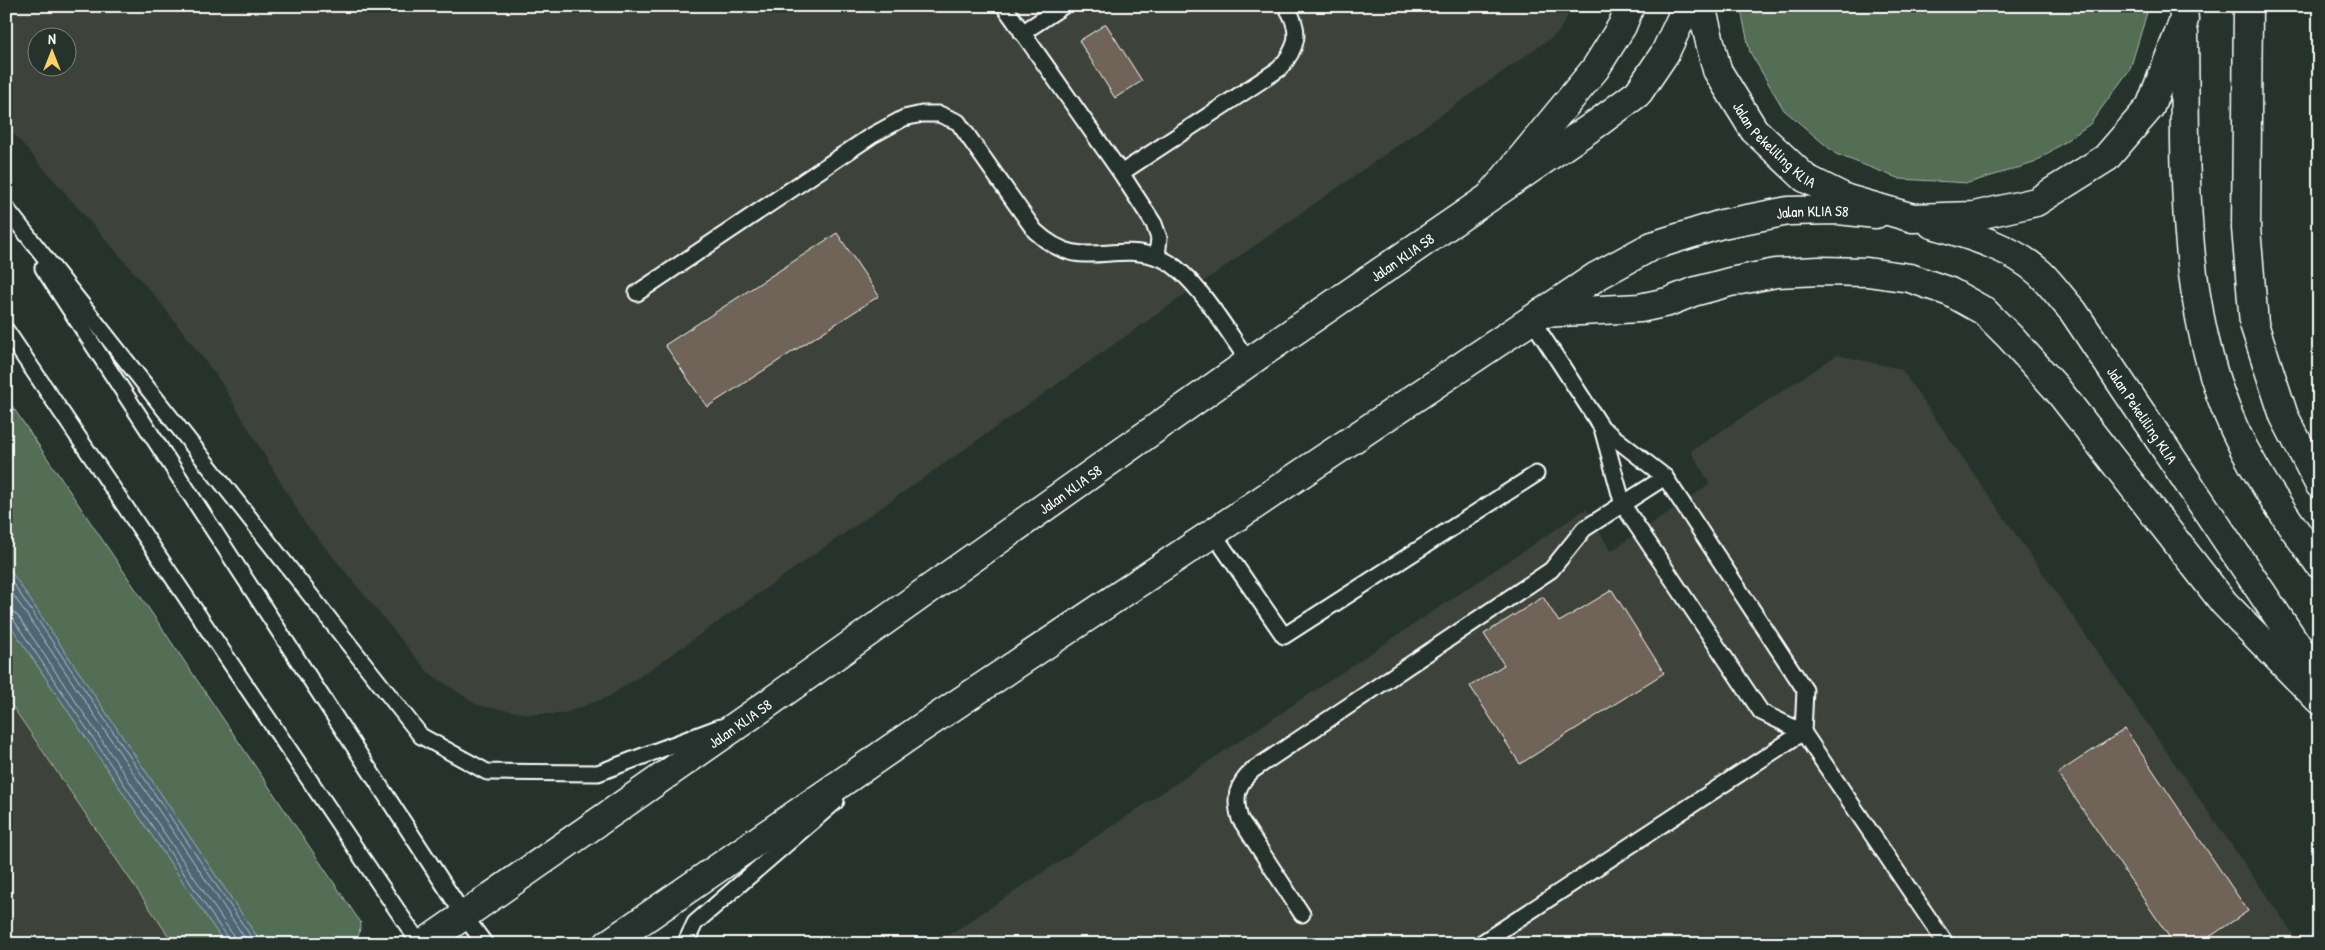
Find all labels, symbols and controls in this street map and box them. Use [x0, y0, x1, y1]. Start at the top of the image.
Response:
north arrow [28, 28, 78, 78]
text: N [48, 29, 56, 48]
street label: Jalan Pekeliling KLIA [1728, 97, 1820, 193]
street label: Jalan KLIA S8 [1774, 199, 1850, 224]
street label: Jalan KLIA S8 [1366, 228, 1438, 286]
street label: Jalan Pekeliling KLIA [2102, 362, 2183, 468]
street label: Jalan KLIA S8 [1034, 459, 1106, 519]
street label: Jalan KLIA S8 [704, 694, 776, 753]

